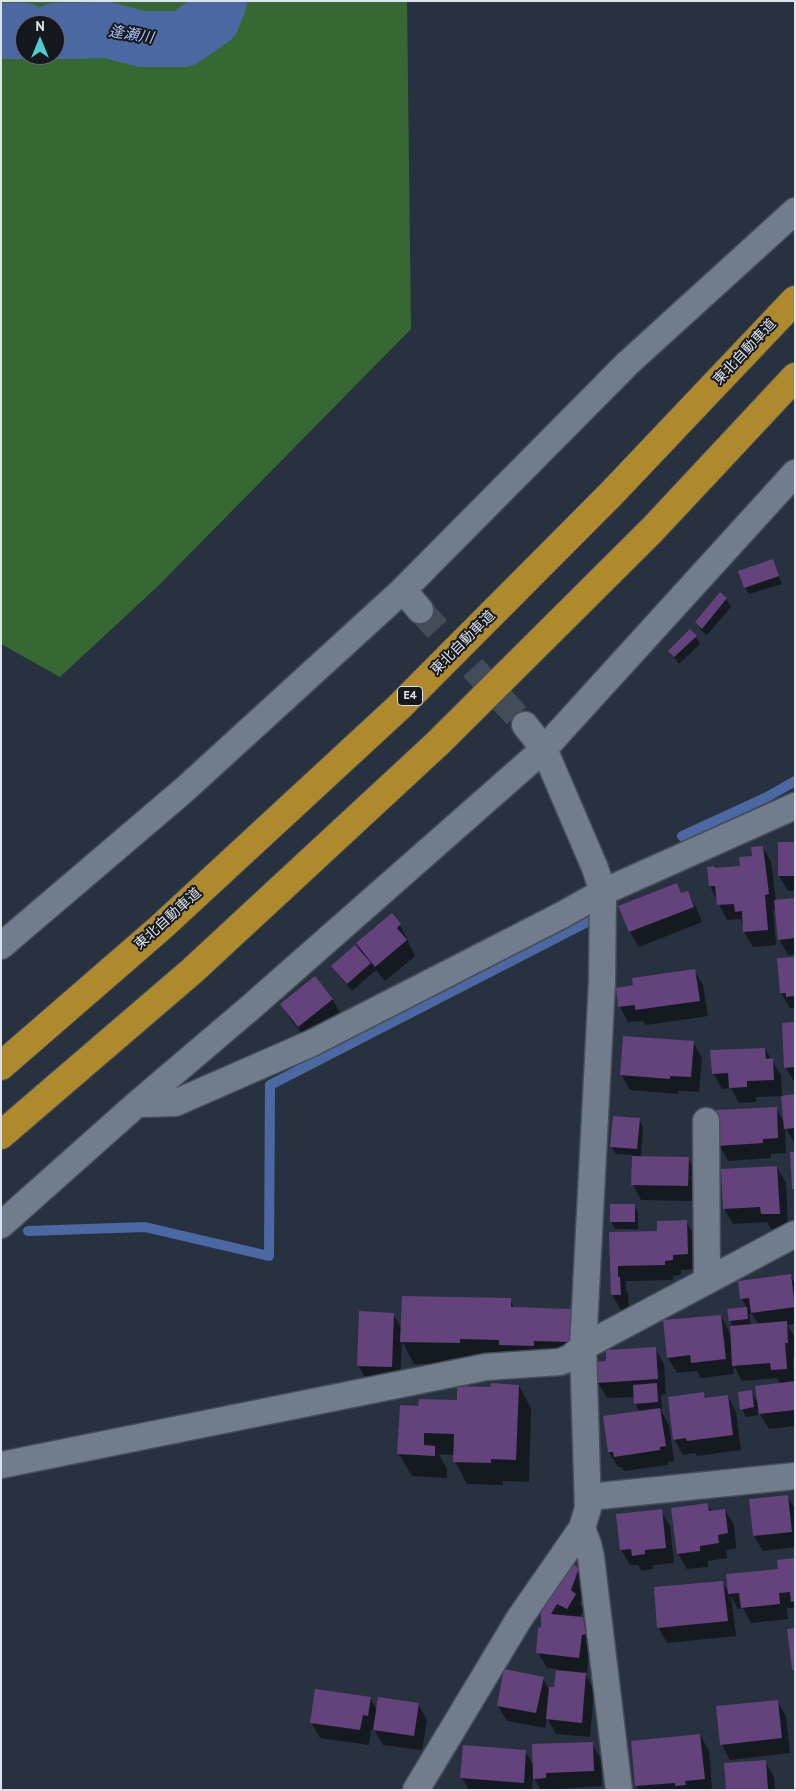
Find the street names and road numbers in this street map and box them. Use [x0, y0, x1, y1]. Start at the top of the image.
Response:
street label: 東北自動車道 [710, 316, 780, 388]
street label: 東北自動車道 [427, 607, 499, 679]
road number: E4 [398, 686, 422, 706]
street label: 東北自動車道 [131, 885, 205, 953]

